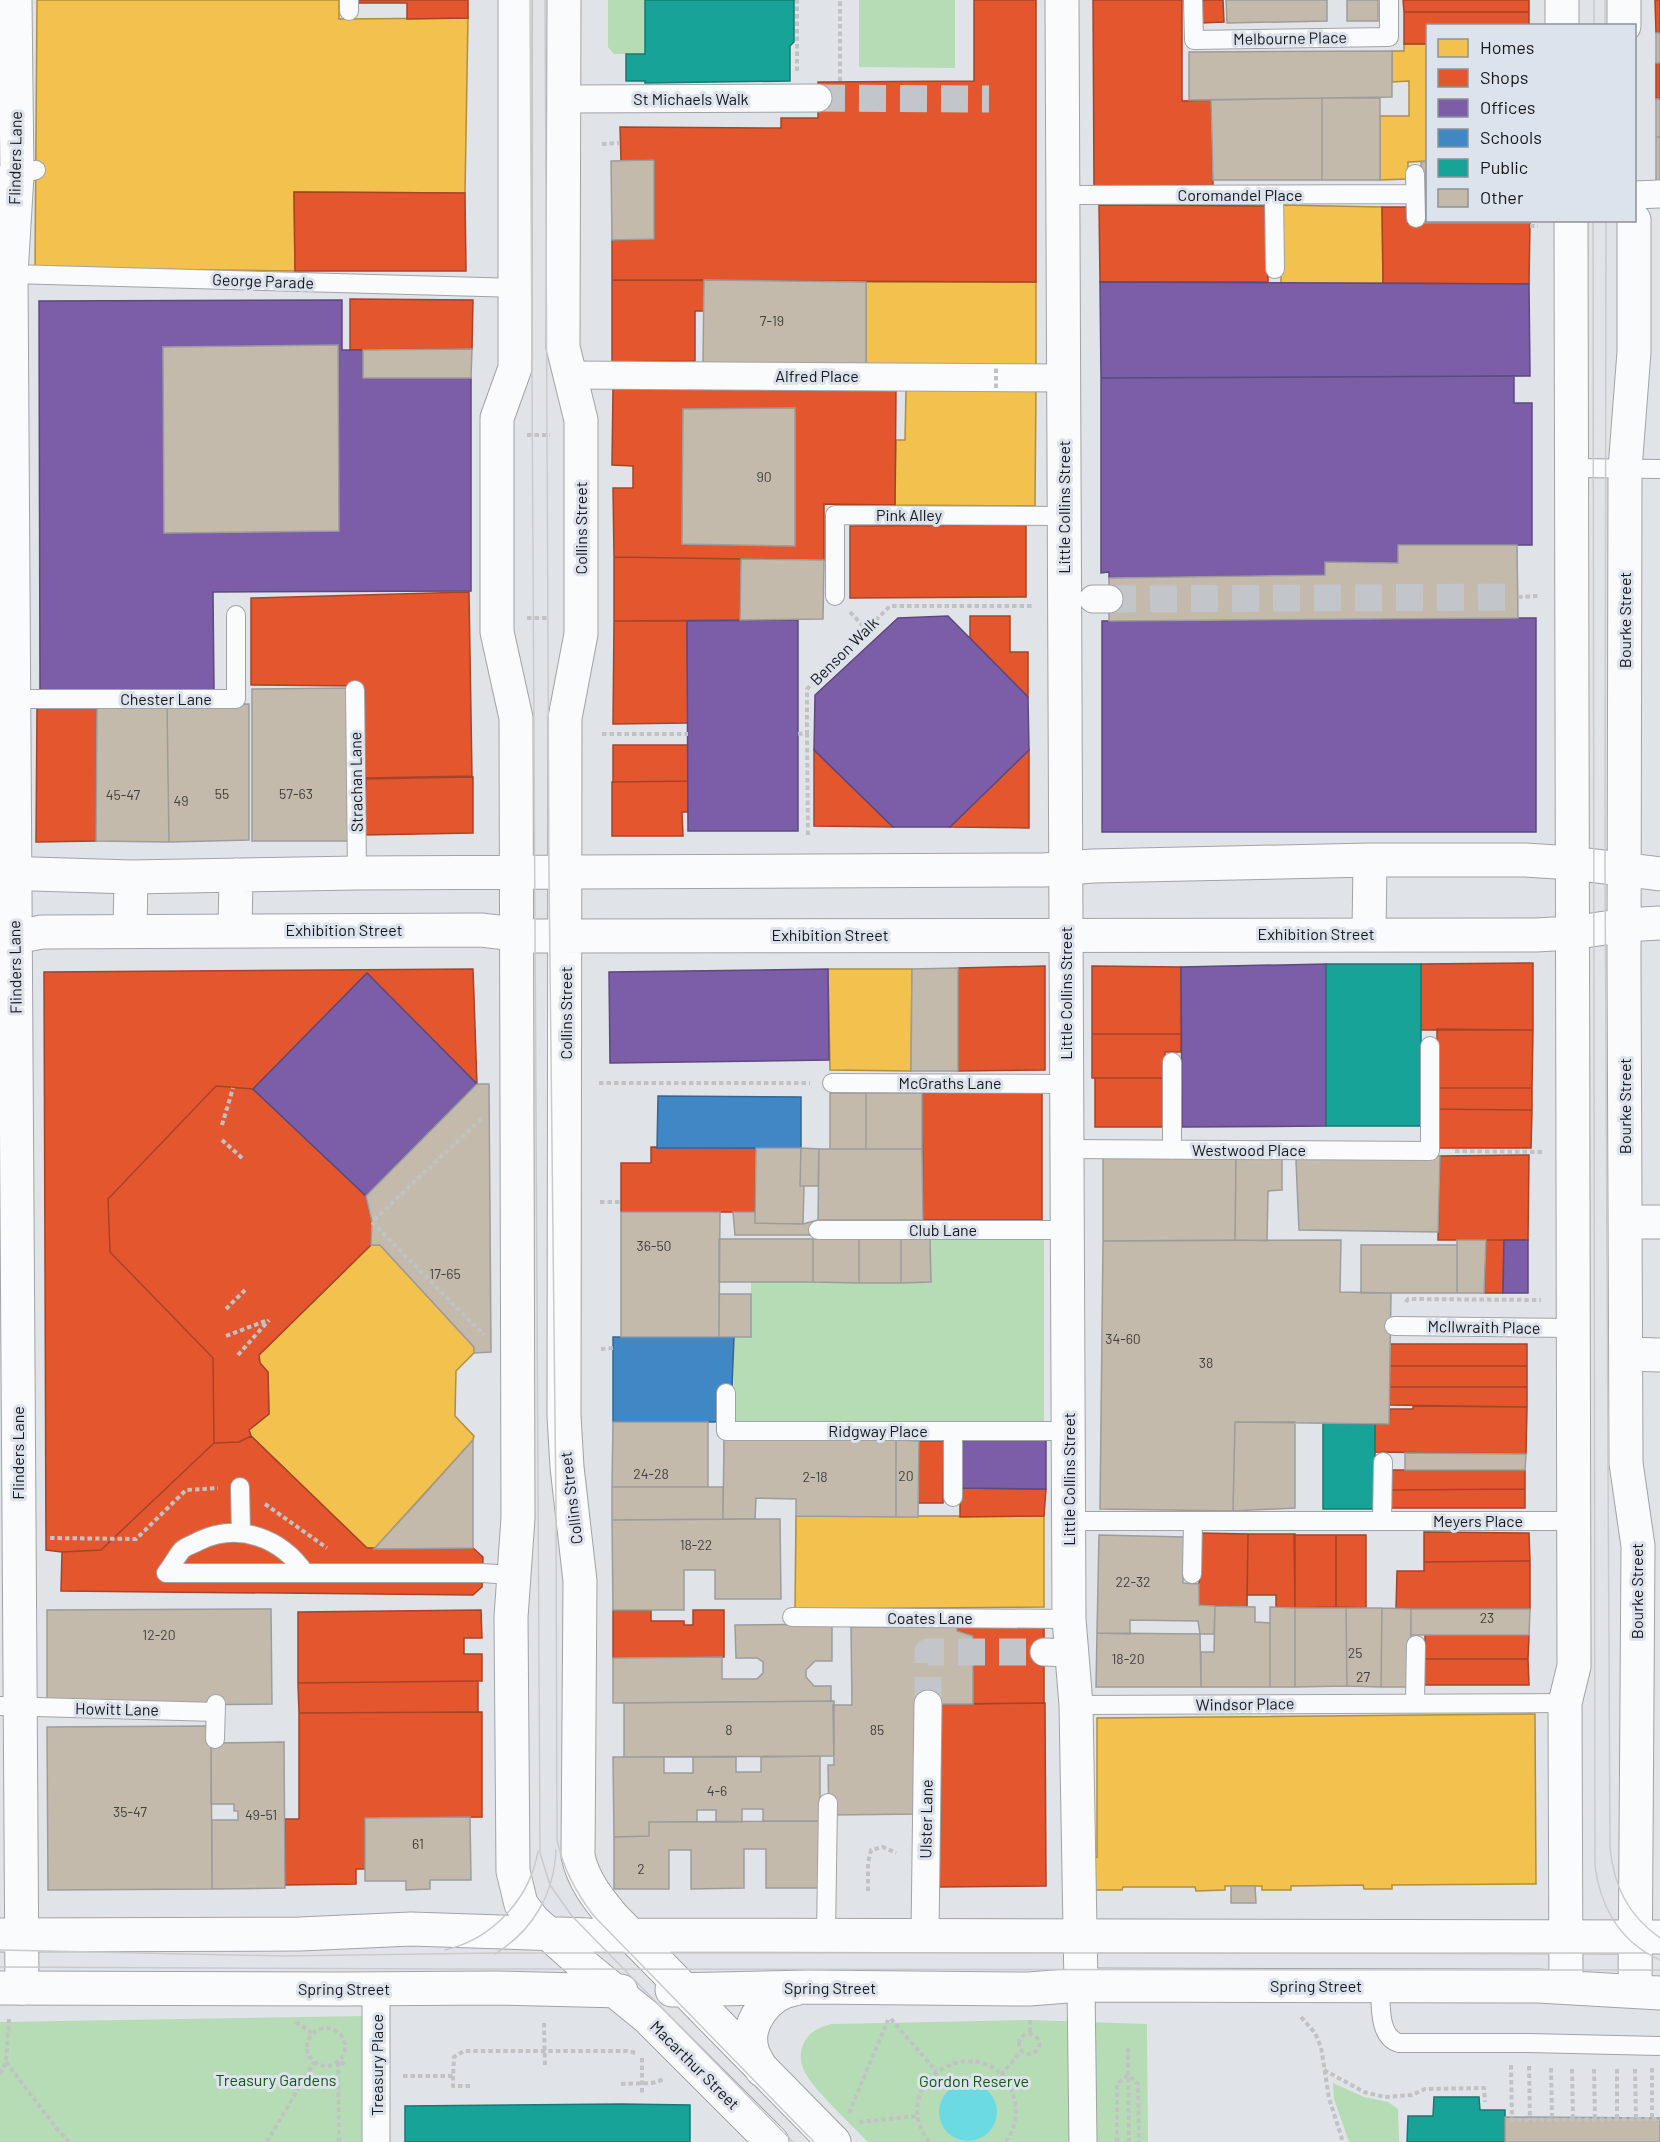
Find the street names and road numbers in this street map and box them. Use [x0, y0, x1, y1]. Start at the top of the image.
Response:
street label: Melbourne Place [1233, 27, 1347, 48]
street label: St Michaels Walk [633, 89, 749, 108]
street label: Flinders Lane [4, 111, 25, 205]
street label: Coromandel Place [1177, 185, 1303, 204]
street label: George Parade [212, 269, 314, 292]
street label: Alfred Place [775, 366, 859, 385]
street label: Little Collins Street [1054, 440, 1073, 574]
street label: Collins Street [571, 481, 590, 575]
street label: Pink Alley [876, 505, 943, 524]
street label: Bourke Street [1615, 572, 1634, 668]
street label: Benson Walk [806, 613, 882, 689]
street label: Chester Lane [120, 689, 212, 708]
street label: Strachan Lane [345, 732, 366, 832]
street label: Flinders Lane [4, 920, 25, 1014]
street label: Exhibition Street [286, 920, 402, 939]
street label: Exhibition Street [1258, 924, 1374, 943]
street label: Exhibition Street [772, 925, 888, 944]
street label: Little Collins Street [1056, 926, 1075, 1060]
street label: Collins Street [556, 966, 575, 1060]
street label: Bourke Street [1615, 1058, 1634, 1154]
street label: McGraths Lane [898, 1073, 1002, 1092]
street label: Westwood Place [1192, 1140, 1306, 1159]
street label: Club Lane [909, 1220, 977, 1239]
street label: McIlwraith Place [1427, 1316, 1541, 1337]
street label: Flinders Lane [8, 1406, 27, 1500]
street label: Little Collins Street [1059, 1412, 1078, 1546]
street label: Ridgway Place [828, 1421, 928, 1440]
street label: Collins Street [555, 1451, 586, 1545]
street label: Meyers Place [1433, 1511, 1523, 1530]
street label: Bourke Street [1627, 1543, 1646, 1639]
street label: Coates Lane [887, 1608, 973, 1627]
street label: Windsor Place [1195, 1693, 1295, 1714]
street label: Howitt Lane [75, 1698, 159, 1719]
street label: Ulster Lane [915, 1779, 936, 1859]
street label: Spring Street [1270, 1976, 1362, 1995]
street label: Spring Street [784, 1978, 876, 1997]
street label: Spring Street [298, 1979, 390, 1998]
street label: Treasury Place [367, 2014, 386, 2116]
street label: Macarthur Street [647, 2016, 744, 2113]

